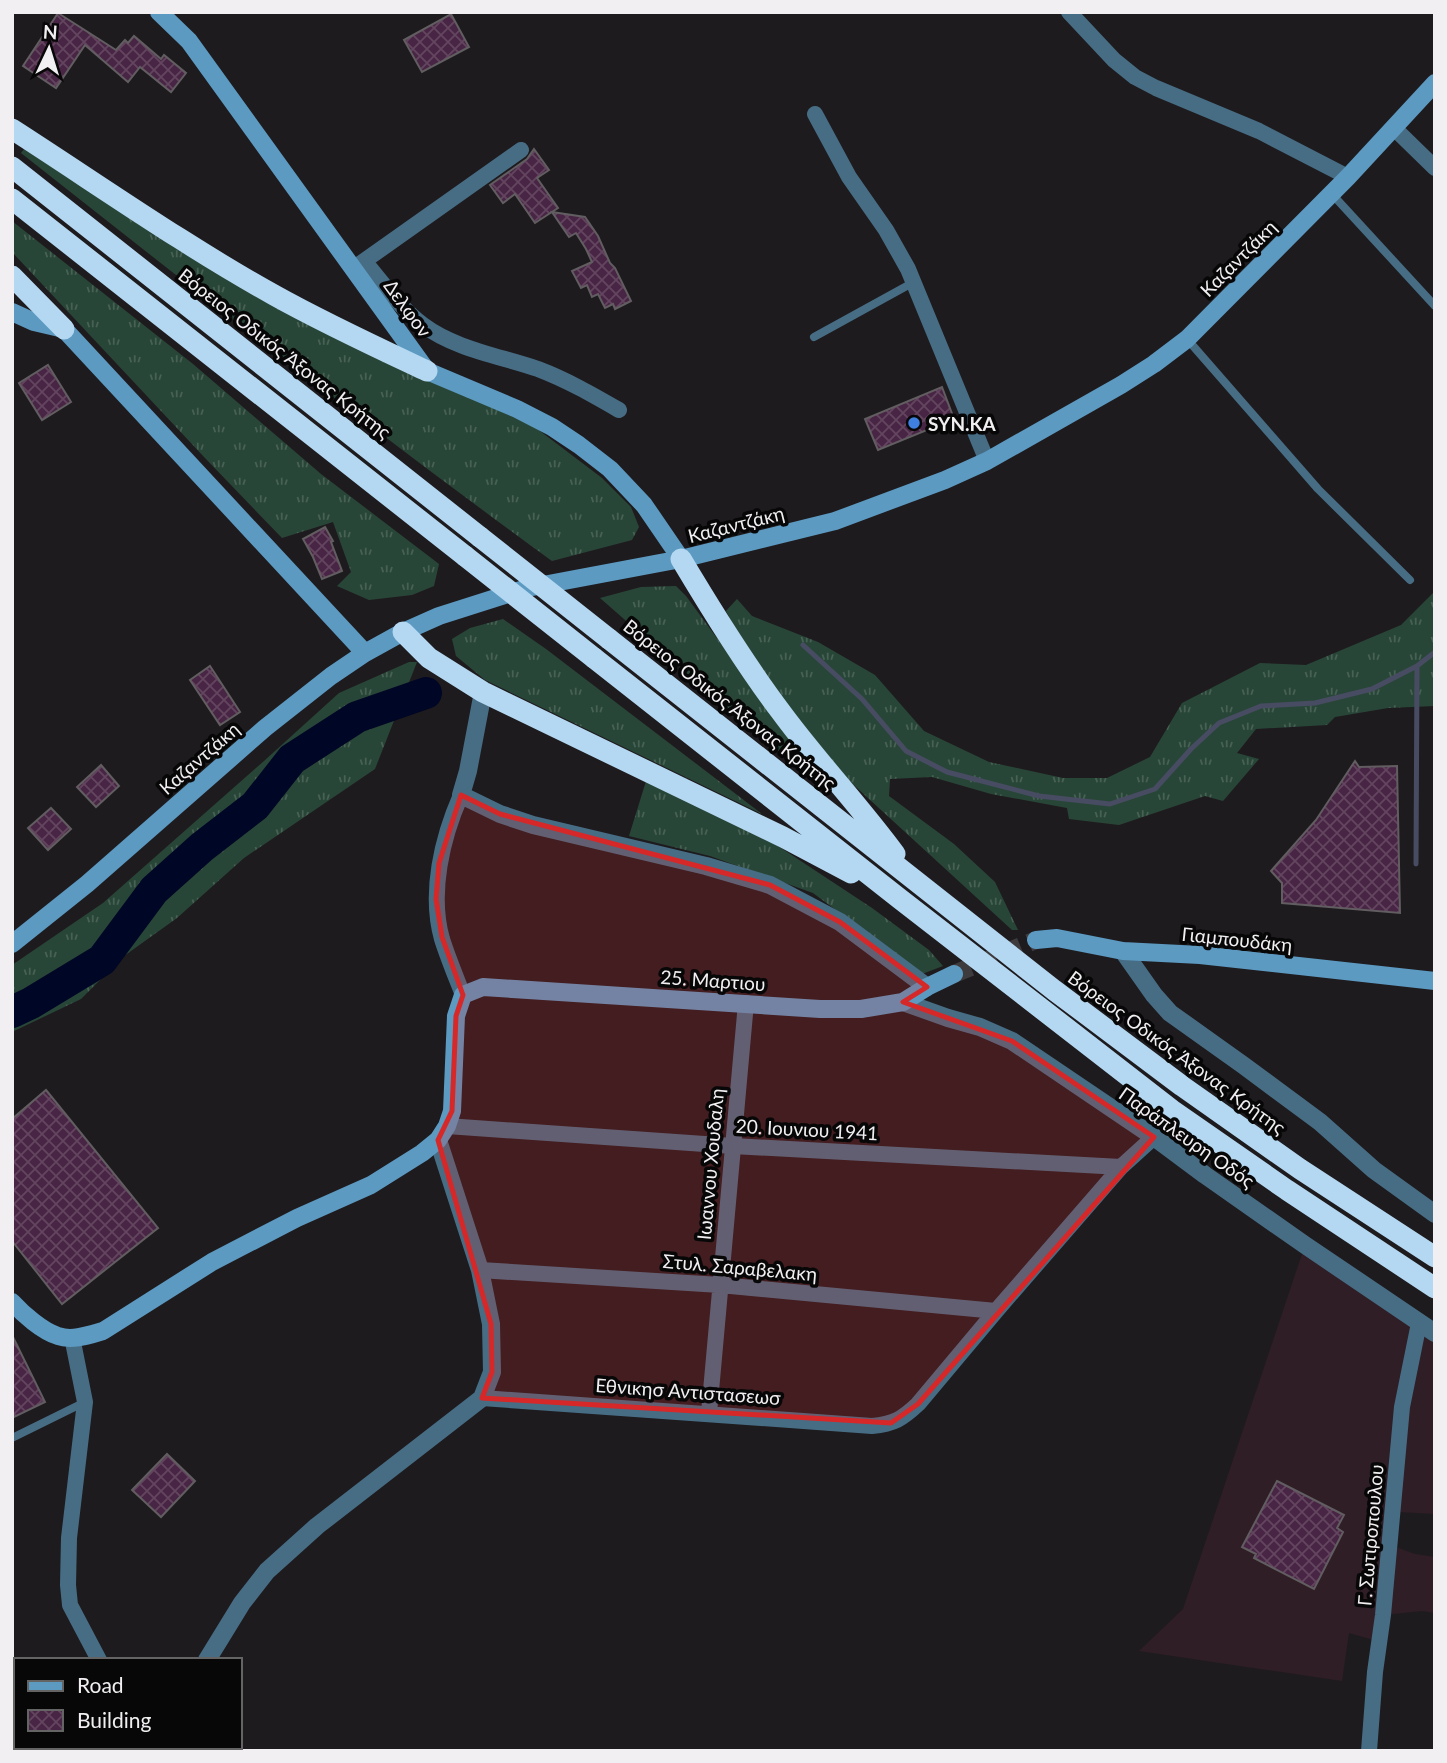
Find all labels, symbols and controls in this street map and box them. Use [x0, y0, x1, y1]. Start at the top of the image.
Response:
north arrow [14, 14, 84, 84]
text: N [42, 20, 58, 44]
street label: Καζαντζάκη [1195, 215, 1281, 301]
street label: Βόρειος Οδικός Άξονας Κρήτης [174, 263, 396, 443]
street label: Δελφον [379, 275, 437, 341]
place label: SYN.KA [928, 412, 997, 435]
marker: SYN.KA [906, 415, 922, 431]
street label: Καζαντζάκη [685, 501, 787, 547]
street label: Βόρειος Οδικός Άξονας Κρήτης [619, 614, 841, 794]
street label: Καζαντζάκη [154, 717, 244, 799]
street label: Γιαμπουδάκη [1181, 922, 1293, 956]
street label: 25. Μαρτιου [660, 965, 766, 995]
street label: Βόρειος Οδικός Άξονας Κρήτης [1064, 965, 1290, 1139]
street label: Παράπλευρη Οδός [1115, 1082, 1259, 1192]
street label: Ιωαννου Χουδαλη [692, 1087, 728, 1241]
street label: 20. Ιουνιου 1941 [735, 1114, 879, 1144]
street label: Στυλ. Σαραβελακη [662, 1249, 818, 1285]
street label: Εθνικησ Αντιστασεωσ [595, 1373, 782, 1409]
street label: Γ. Σωτιροπουλου [1352, 1463, 1388, 1607]
legend [14, 1658, 242, 1749]
text: Road [77, 1672, 124, 1697]
text: Building [77, 1707, 152, 1732]

